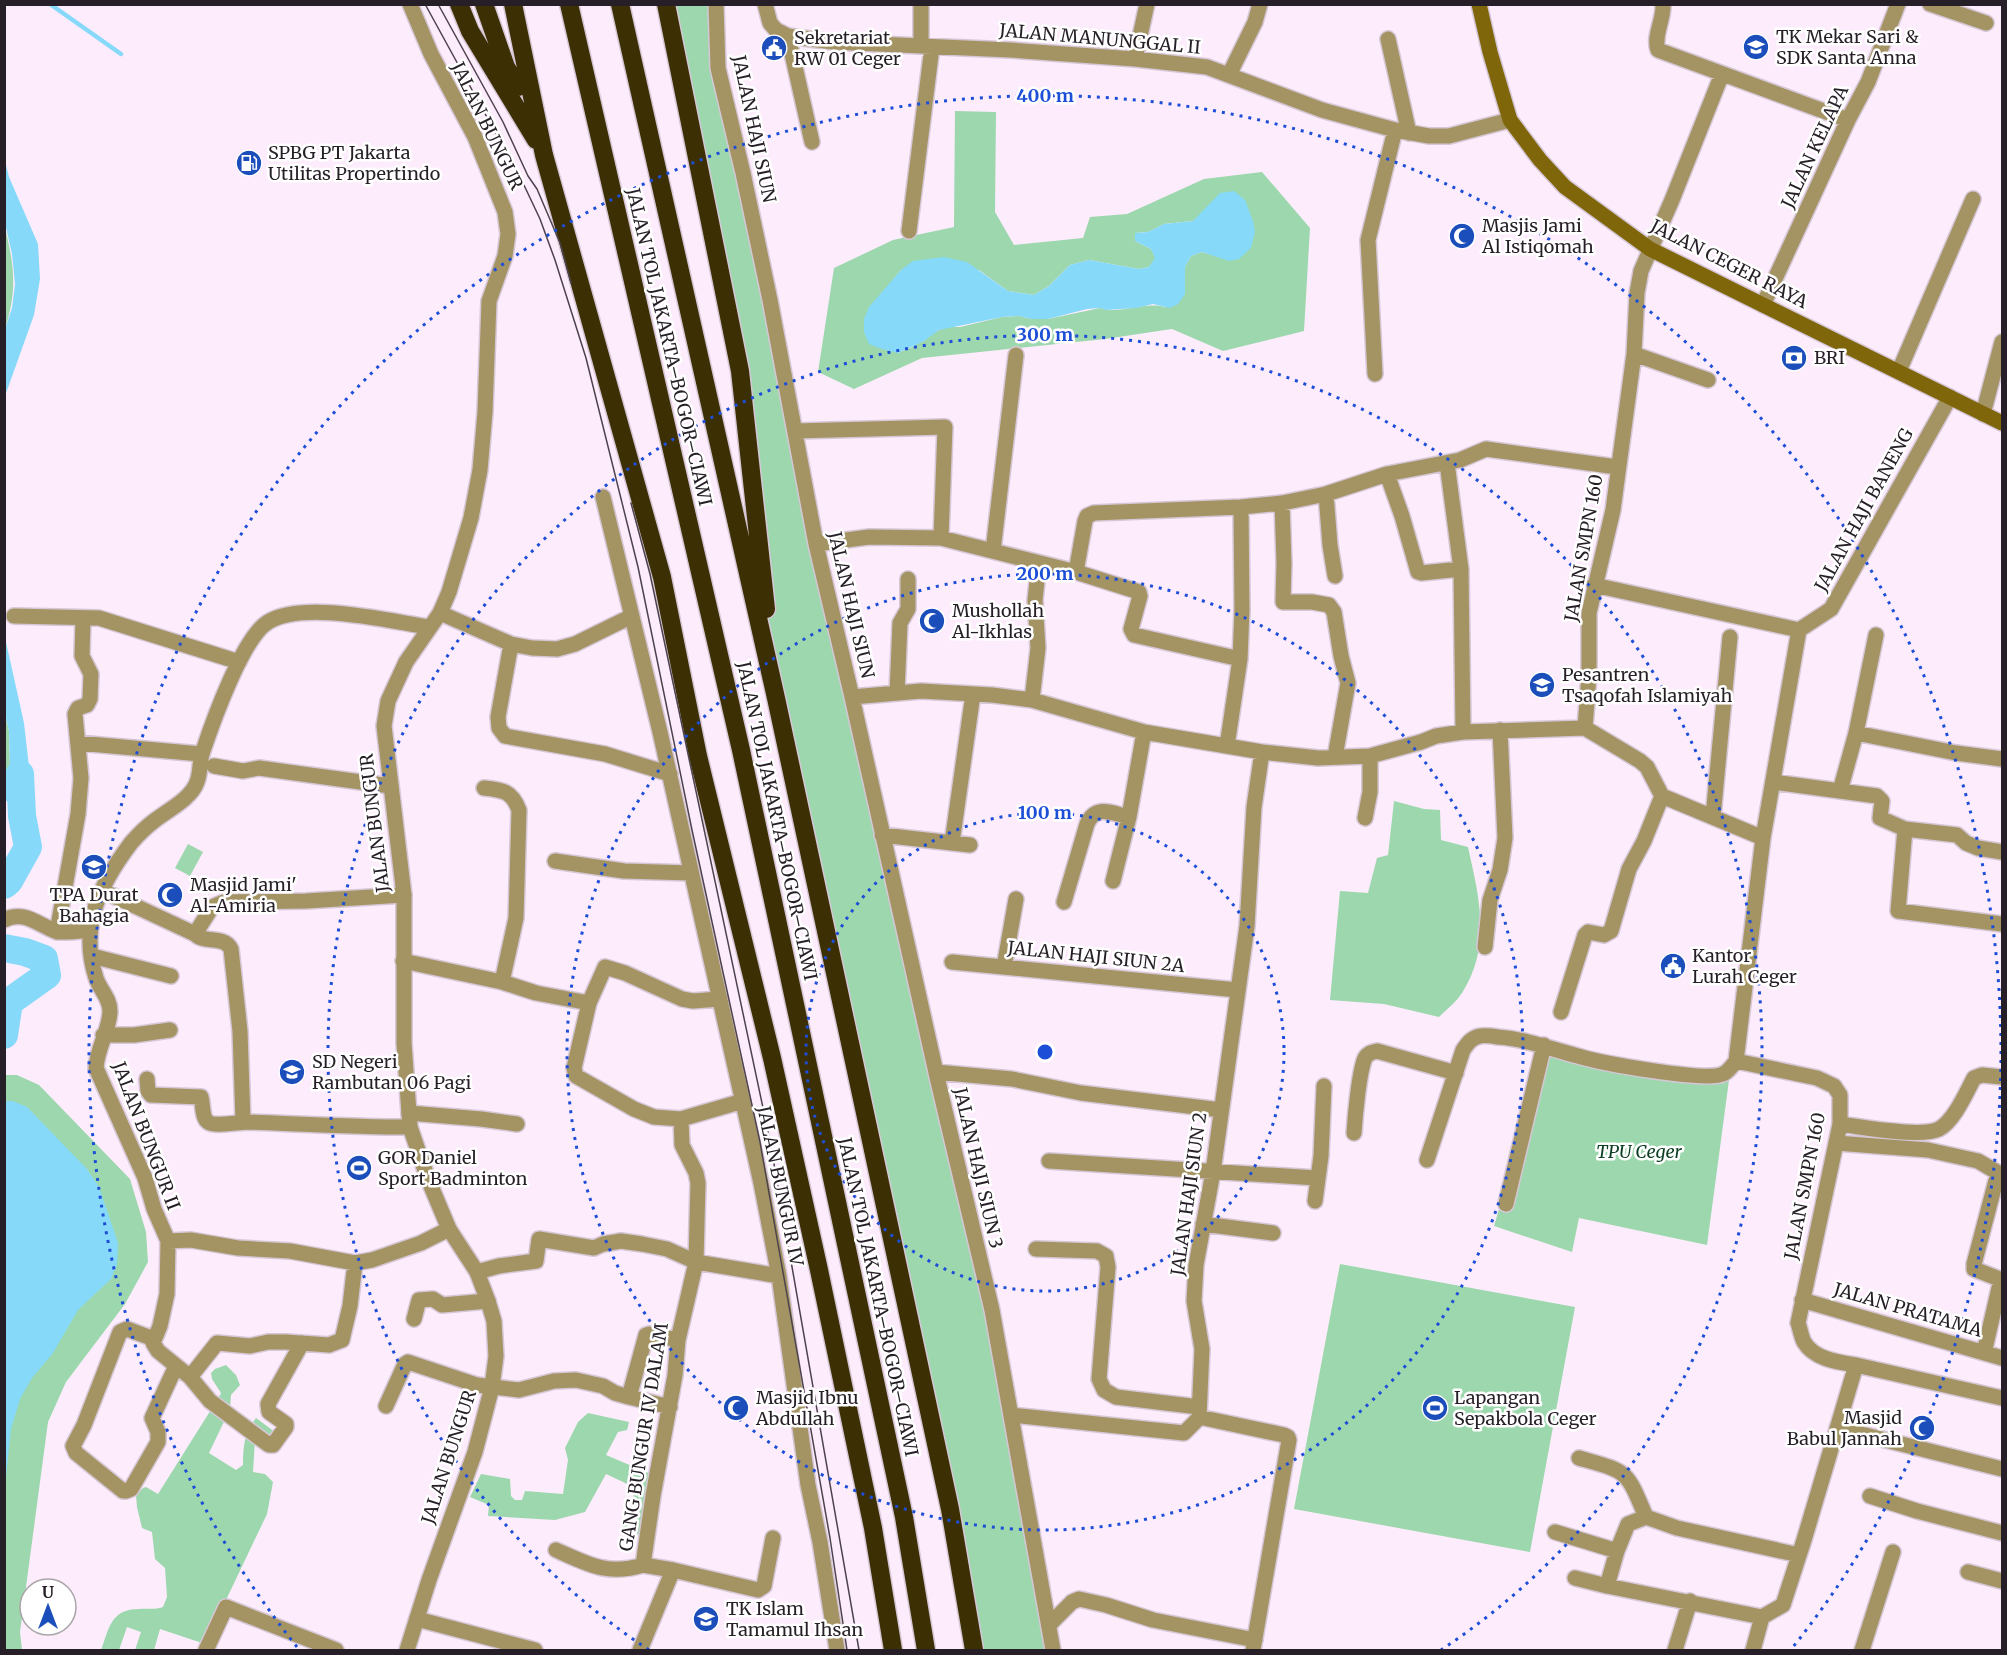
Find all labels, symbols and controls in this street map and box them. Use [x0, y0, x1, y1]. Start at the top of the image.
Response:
street label: JALAN MANUNGGAL II [997, 18, 1202, 59]
place label: TK Mekar Sari & SDK Santa Anna [1776, 25, 1919, 69]
place label: Sekretariat RW 01 Ceger [794, 26, 901, 70]
school or university icon: TK Mekar Sari & SDK Santa Anna [1741, 32, 1771, 62]
public building icon: Sekretariat RW 01 Ceger [759, 33, 789, 63]
street label: JALAN HAJI SIUN [727, 52, 781, 205]
street label: JALAN BUNGUR [446, 57, 529, 194]
street label: JALAN KELAPA [1776, 81, 1853, 213]
text: 400 m [1016, 84, 1074, 107]
place label: SPBG PT Jakarta Utilitas Propertindo [268, 141, 440, 185]
fuel station icon: SPBG PT Jakarta Utilitas Propertindo [234, 148, 264, 178]
street label: JALAN TOL JAKARTA–BOGOR–CIAWI [621, 185, 717, 508]
street label: JALAN CEGER RAYA [1646, 213, 1812, 313]
place label: Masjis Jami Al Istiqomah [1481, 214, 1594, 258]
mosque icon: Masjis Jami Al Istiqomah [1447, 221, 1477, 251]
text: 300 m [1017, 323, 1073, 346]
bank icon: BRI [1779, 343, 1809, 373]
place label: BRI [1814, 346, 1845, 369]
street label: JALAN HAJI BANENG [1809, 424, 1918, 596]
street label: JALAN SMPN 160 [1559, 472, 1608, 624]
street label: JALAN HAJI SIUN [823, 528, 880, 681]
text: 200 m [1017, 562, 1073, 585]
place label: Mushollah Al-Ikhlas [951, 599, 1044, 643]
mosque icon: Mushollah Al-Ikhlas [917, 606, 947, 636]
street label: JALAN TOL JAKARTA–BOGOR–CIAWI [732, 658, 823, 983]
place label: Pesantren Tsaqofah Islamiyah [1562, 663, 1732, 707]
school or university icon: Pesantren Tsaqofah Islamiyah [1527, 670, 1557, 700]
street label: JALAN BUNGUR [355, 752, 395, 895]
text: 100 m [1018, 801, 1072, 824]
school or university icon: TPA Durat Bahagia [79, 852, 109, 882]
place label: Masjid Jami' Al-Amiria [189, 873, 297, 917]
mosque icon: Masjid Jami' Al-Amiria [155, 880, 185, 910]
place label: TPA Durat Bahagia [50, 883, 139, 927]
street label: JALAN HAJI SIUN 2A [1005, 936, 1186, 977]
place label: Kantor Lurah Ceger [1692, 944, 1797, 988]
public building icon: Kantor Lurah Ceger [1658, 951, 1688, 981]
centre of rings [1035, 1042, 1055, 1062]
place label: SD Negeri Rambutan 06 Pagi [312, 1050, 472, 1094]
street label: JALAN BUNGUR II [107, 1057, 185, 1213]
school or university icon: SD Negeri Rambutan 06 Pagi [277, 1057, 307, 1087]
street label: JALAN HAJI SIUN 3 [949, 1084, 1008, 1251]
street label: JALAN BUNGUR IV [752, 1103, 809, 1269]
street label: JALAN SMPN 160 [1779, 1110, 1830, 1262]
street label: JALAN HAJI SIUN 2 [1165, 1111, 1211, 1278]
street label: JALAN TOL JAKARTA–BOGOR–CIAWI [833, 1134, 924, 1459]
park label: TPU Ceger [1596, 1140, 1682, 1163]
place label: GOR Daniel Sport Badminton [378, 1146, 527, 1190]
sports icon: GOR Daniel Sport Badminton [344, 1153, 374, 1183]
street label: JALAN PRATAMA [1830, 1277, 1985, 1342]
street label: GANG BUNGUR IV DALAM [614, 1321, 673, 1553]
street label: JALAN BUNGUR [416, 1386, 481, 1528]
place label: Masjid Ibnu Abdullah [755, 1386, 859, 1430]
place label: Lapangan Sepakbola Ceger [1454, 1386, 1597, 1430]
mosque icon: Masjid Ibnu Abdullah [721, 1393, 751, 1423]
sports icon: Lapangan Sepakbola Ceger [1420, 1393, 1450, 1423]
place label: Masjid Babul Jannah [1787, 1406, 1902, 1450]
mosque icon: Masjid Babul Jannah [1907, 1413, 1937, 1443]
north arrow [18, 1577, 78, 1637]
text: U [42, 1582, 54, 1602]
place label: TK Islam Tamamul Ihsan [726, 1597, 863, 1641]
school or university icon: TK Islam Tamamul Ihsan [691, 1604, 721, 1634]

